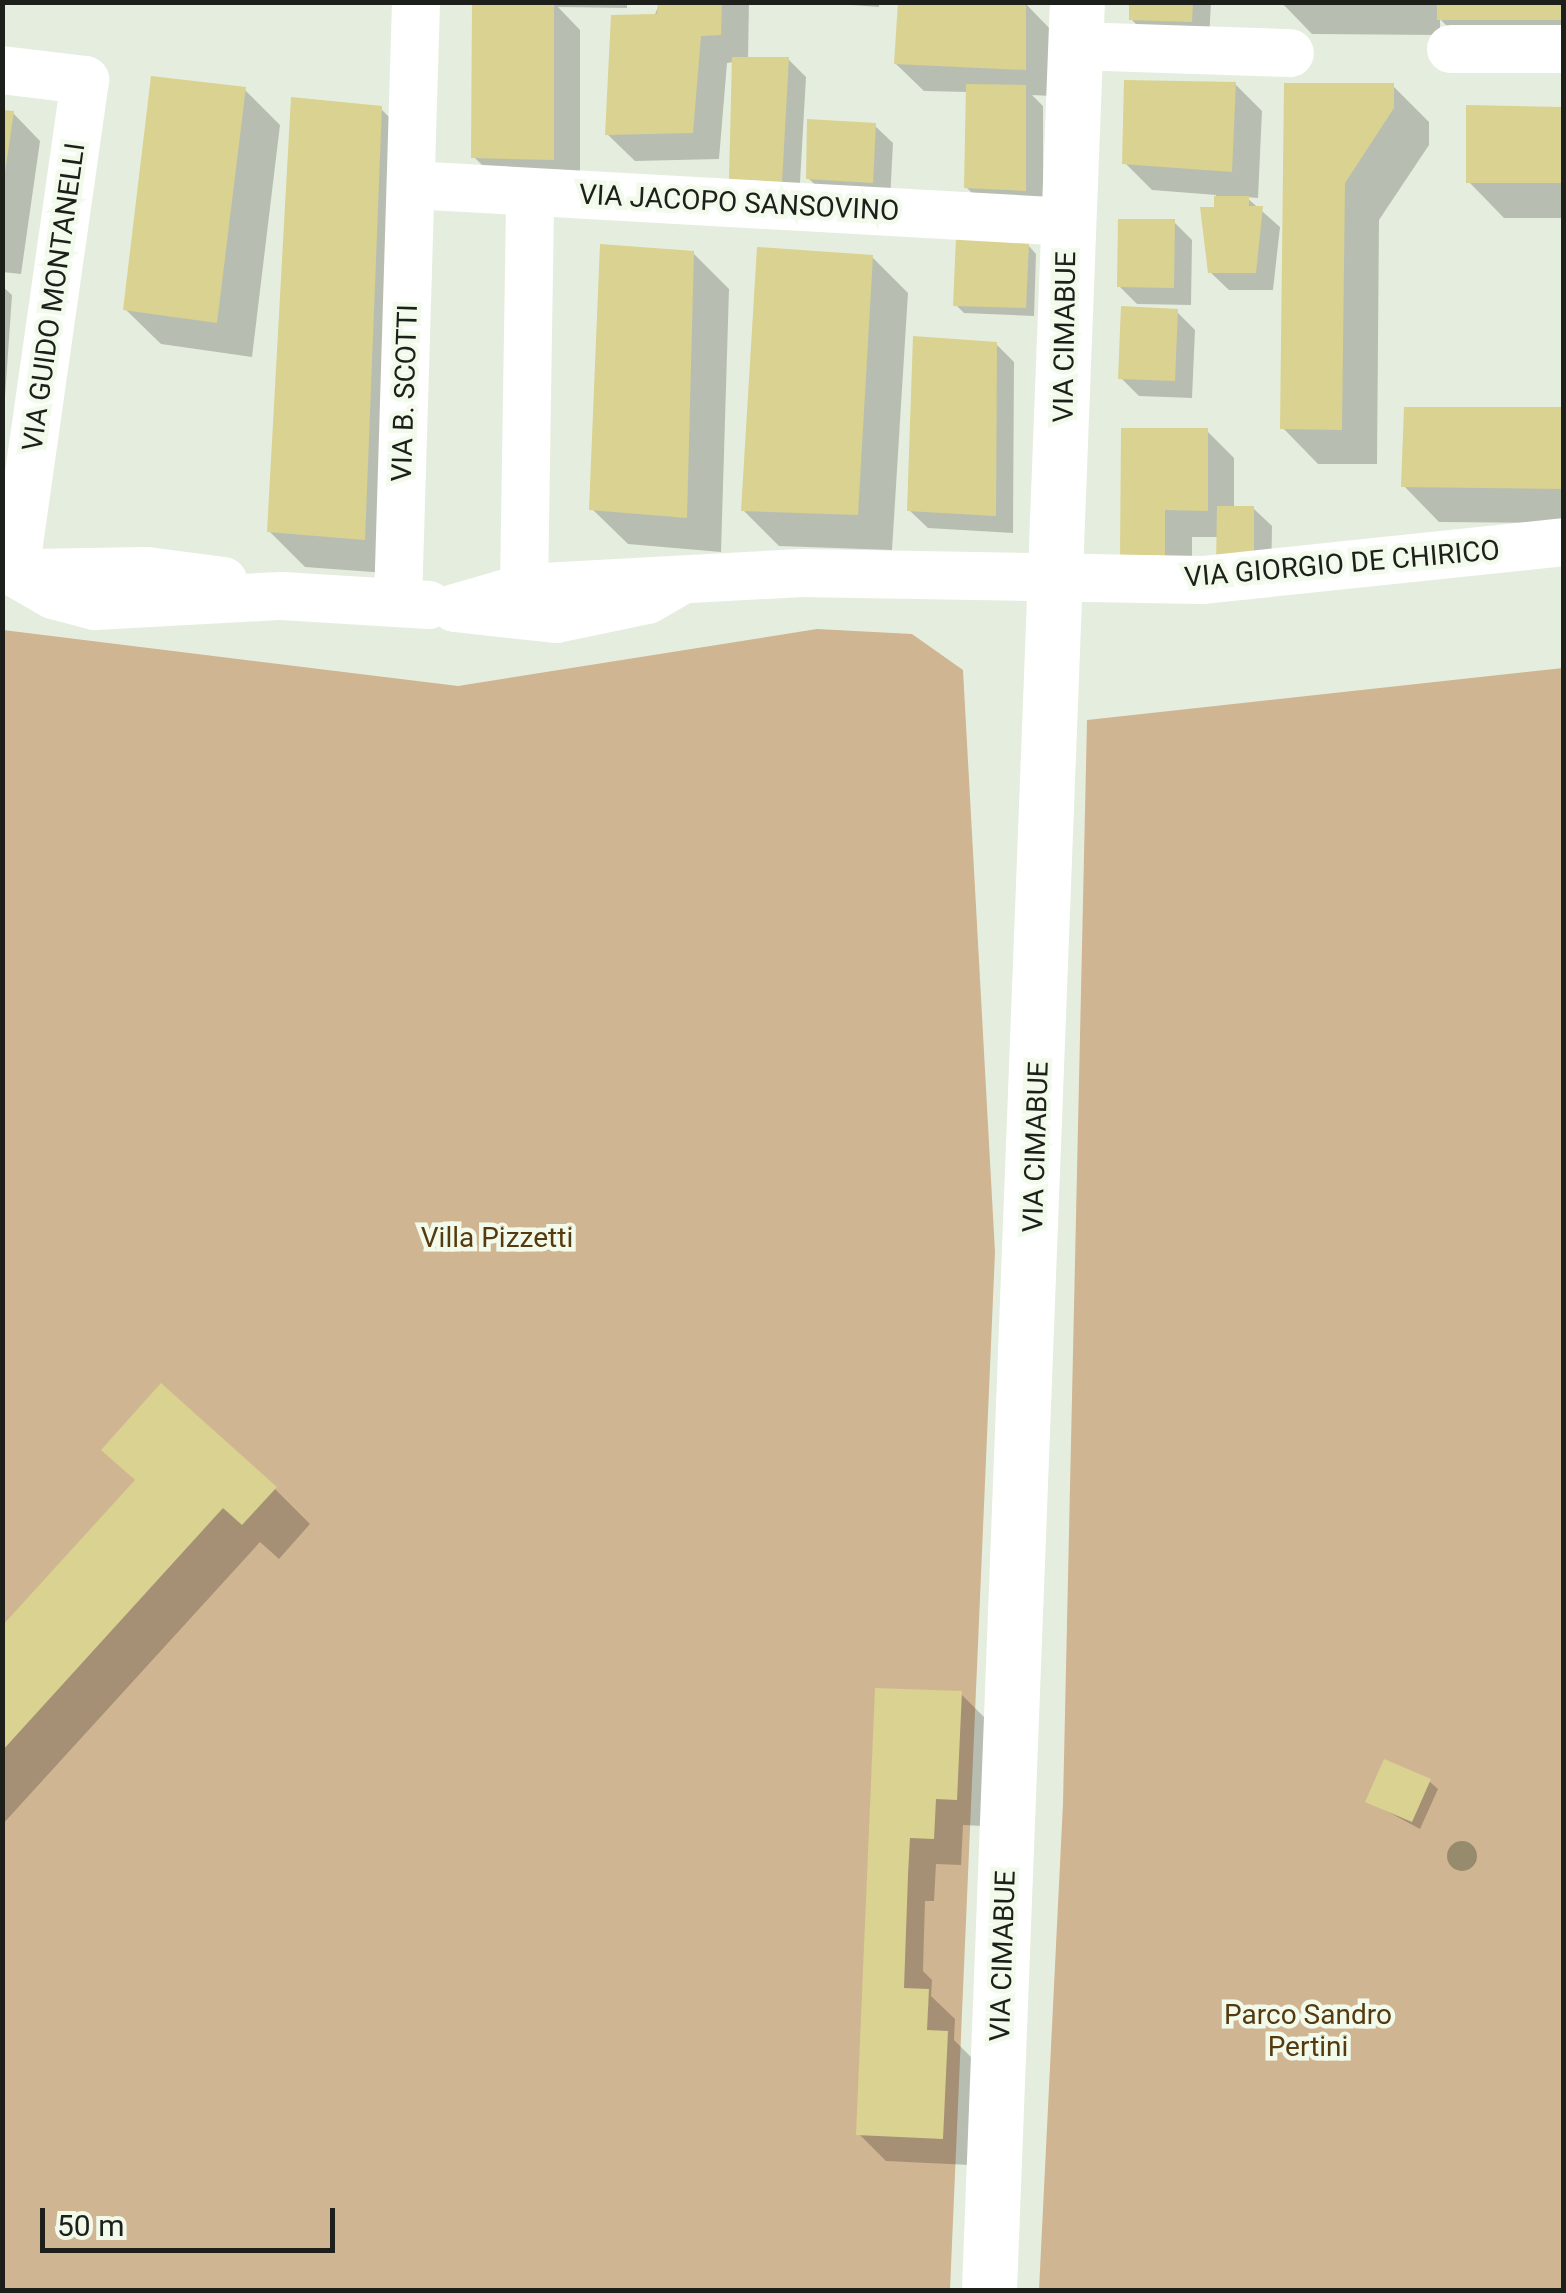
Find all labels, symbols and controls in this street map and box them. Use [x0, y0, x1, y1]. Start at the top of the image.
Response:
street label: VIA GUIDO MONTANELLI [16, 141, 92, 453]
street label: VIA JACOPO SANSOVINO [578, 178, 900, 228]
street label: VIA CIMABUE [1047, 251, 1083, 423]
street label: VIA B. SCOTTI [385, 304, 425, 482]
street label: VIA GIORGIO DE CHIRICO [1183, 533, 1501, 595]
street label: VIA CIMABUE [1016, 1061, 1056, 1233]
park label: Villa Pizzetti [421, 1221, 573, 1255]
street label: VIA CIMABUE [983, 1870, 1023, 2042]
park label: Parco Sandro Pertini [1224, 1998, 1392, 2064]
scale bar [45, 2188, 340, 2250]
text: 50 m [57, 2208, 124, 2243]

